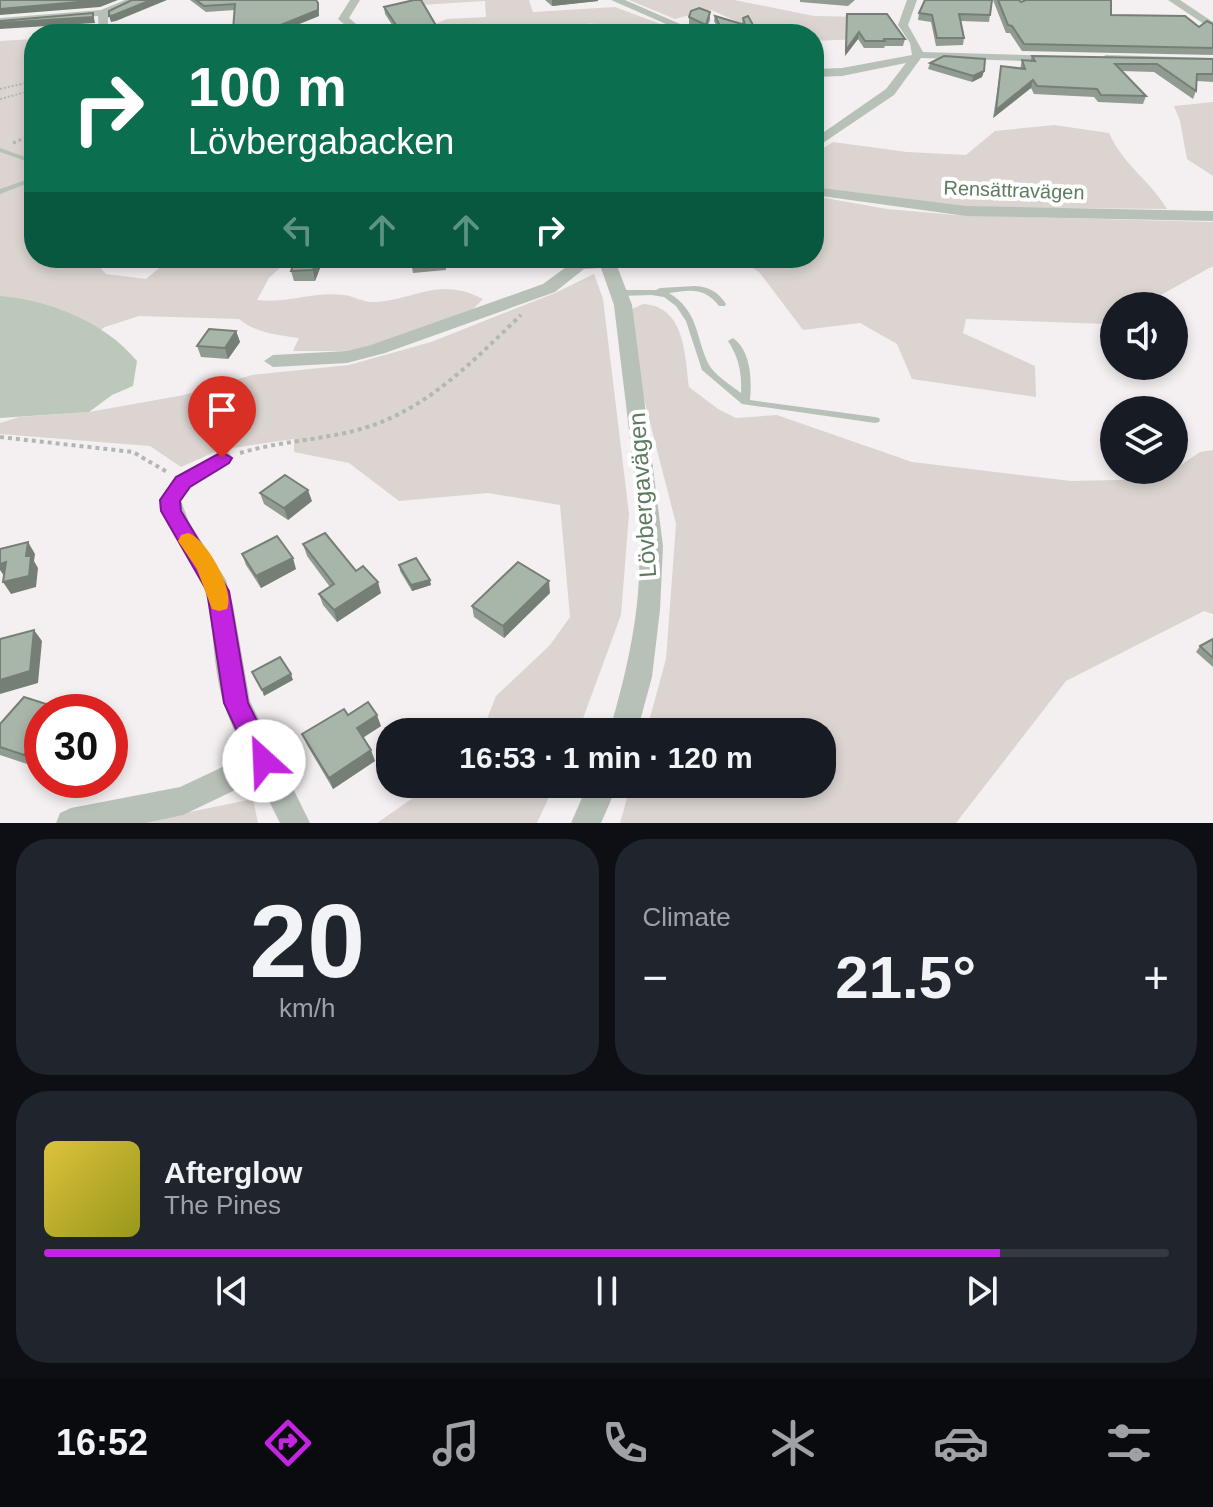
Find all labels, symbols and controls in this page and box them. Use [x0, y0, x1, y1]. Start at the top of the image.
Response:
text: 100 m [188, 55, 347, 118]
icon: right [56, 56, 160, 160]
text: Lövbergabacken [188, 121, 454, 162]
street label: Rensättravägen [943, 177, 1085, 203]
icon: left [276, 208, 320, 252]
icon: ahead [360, 208, 404, 252]
icon: ahead [444, 208, 488, 252]
icon: right [528, 208, 572, 252]
map controls [1100, 292, 1188, 484]
button: sound [1100, 292, 1188, 380]
pin [188, 376, 256, 458]
icon: arrive [200, 388, 244, 432]
button: layers [1100, 396, 1188, 484]
street label: Lövbergavägen [623, 412, 661, 578]
speed limit sign: 30 [24, 694, 128, 798]
position arrow [222, 719, 306, 803]
text: 16:53 · 1 min · 120 m [459, 741, 753, 774]
text: 20 [249, 883, 365, 999]
text: Climate [643, 902, 731, 932]
text: 21.5° [835, 944, 976, 1011]
text: − [643, 953, 668, 1002]
text: + [1143, 953, 1169, 1002]
text: km/h [279, 993, 335, 1023]
text: Afterglow [164, 1156, 302, 1189]
text: The Pines [164, 1190, 281, 1220]
icon: previous [210, 1269, 254, 1313]
icon: pause [585, 1269, 629, 1313]
icon: next [960, 1269, 1004, 1313]
icon: directions [260, 1415, 316, 1471]
icon: music [428, 1415, 484, 1471]
icon: phone [597, 1415, 653, 1471]
icon: climate [765, 1415, 821, 1471]
icon: car [933, 1415, 989, 1471]
icon: filters [1101, 1415, 1157, 1471]
text: 16:52 [56, 1422, 148, 1463]

